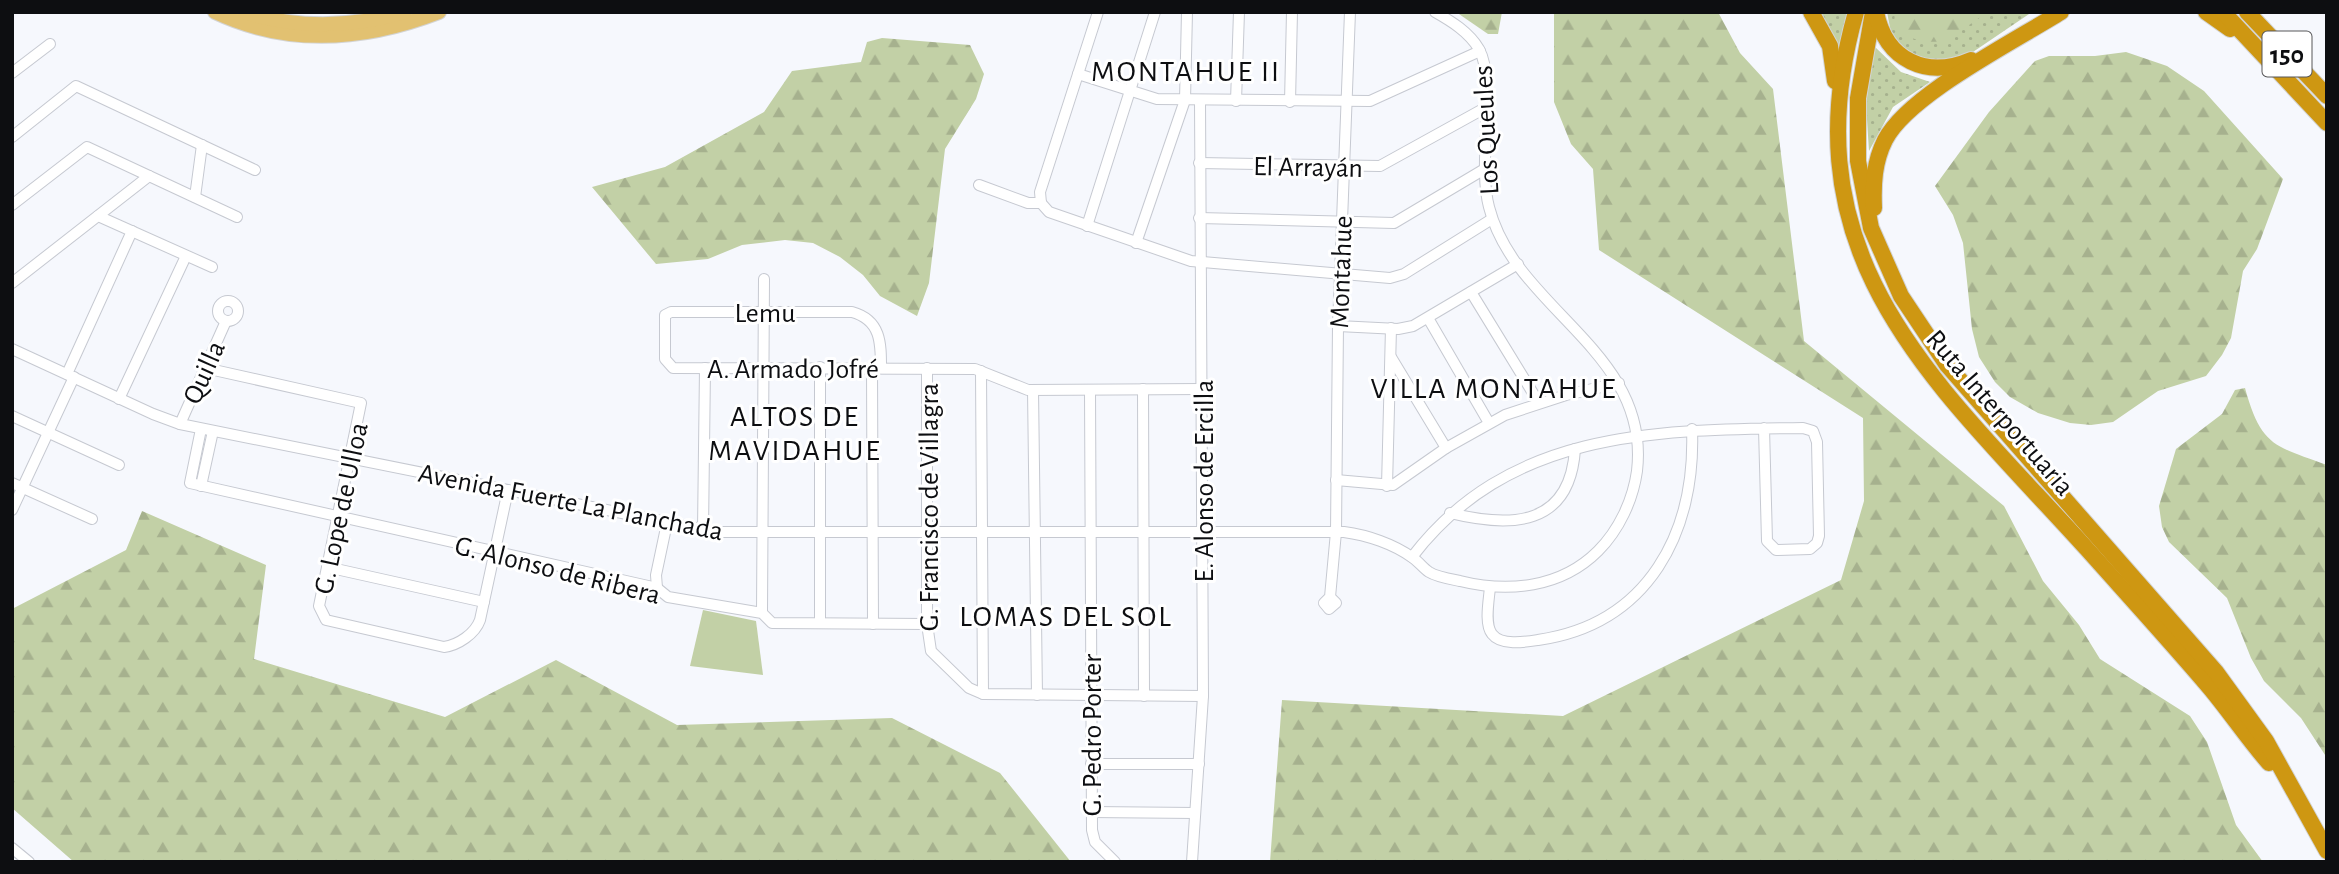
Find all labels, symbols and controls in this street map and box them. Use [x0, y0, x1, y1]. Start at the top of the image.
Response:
road number: 150 [2262, 32, 2312, 76]
district label: MONTAHUE II [1091, 57, 1281, 87]
street label: Los Queules [1470, 64, 1504, 195]
street label: El Arrayán [1253, 153, 1363, 183]
street label: Montahue [1326, 215, 1358, 329]
street label: Lemu [735, 300, 795, 328]
street label: Ruta Interportuaria [1920, 325, 2079, 502]
street label: Quilla [179, 337, 231, 409]
street label: A. Armado Jofré [707, 356, 879, 384]
district label: VILLA MONTAHUE [1370, 374, 1618, 404]
street label: E. Alonso de Ercilla [1191, 380, 1219, 582]
street label: G. Francisco de Villagra [916, 383, 944, 631]
district label: ALTOS DE MAVIDAHUE [708, 402, 882, 466]
street label: G. Lope de Ulloa [310, 420, 374, 597]
street label: Avenida Fuerte La Planchada [416, 460, 725, 546]
street label: G. Alonso de Ribera [452, 532, 663, 610]
district label: LOMAS DEL SOL [959, 602, 1173, 632]
street label: G. Pedro Porter [1079, 654, 1107, 816]

